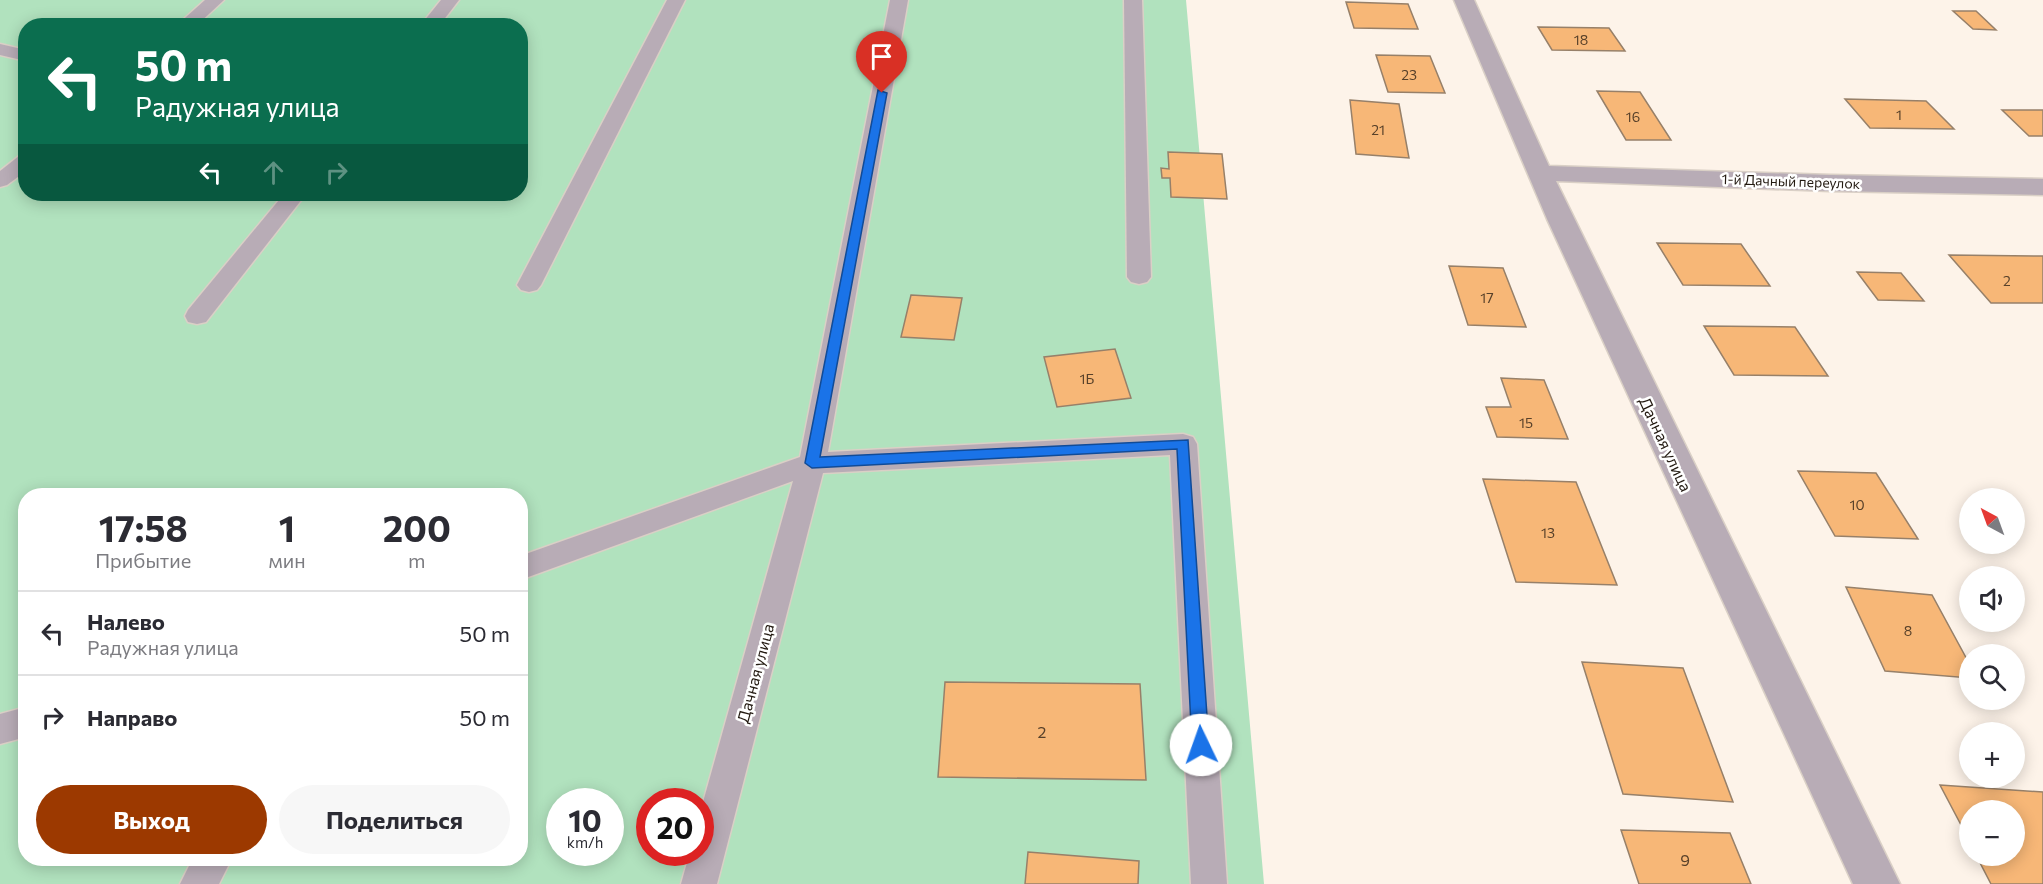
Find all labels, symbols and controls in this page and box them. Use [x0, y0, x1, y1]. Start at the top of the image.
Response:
pin [856, 31, 907, 93]
house number: 18 [1574, 31, 1588, 48]
text: 50 m [135, 38, 232, 90]
icon: arrive [865, 40, 898, 73]
icon: left [36, 42, 114, 120]
house number: 23 [1401, 66, 1417, 83]
text: Радужная улица [135, 90, 340, 123]
house number: 1 [1896, 106, 1902, 123]
house number: 16 [1626, 108, 1640, 125]
house number: 21 [1371, 121, 1385, 138]
icon: left [194, 156, 227, 189]
icon: ahead [257, 156, 290, 189]
icon: right [320, 156, 353, 189]
street label: 1-й Дачный переулок [1721, 170, 1861, 192]
house number: 2 [2003, 272, 2011, 289]
house number: 17 [1480, 289, 1494, 306]
house number: 1Б [1080, 370, 1095, 387]
street label: Дачная улица [1636, 394, 1696, 494]
house number: 15 [1519, 414, 1533, 431]
north arrow [1959, 488, 2025, 554]
map controls [1959, 488, 2025, 866]
house number: 10 [1849, 496, 1865, 513]
text: 17:58 [99, 505, 188, 549]
text: 1 [279, 505, 295, 549]
text: 200 [383, 505, 451, 549]
house number: 13 [1541, 524, 1555, 541]
text: Прибытие [95, 548, 191, 572]
text: мин [268, 548, 306, 572]
text: m [408, 548, 426, 572]
button: sound [1959, 566, 2025, 632]
text: Налево [87, 608, 165, 635]
icon: left [36, 617, 69, 650]
text: 50 m [460, 620, 510, 647]
street label: Дачная улица [733, 621, 777, 725]
house number: 8 [1904, 622, 1912, 639]
text: Радужная улица [87, 635, 239, 659]
button: search [1959, 644, 2025, 710]
icon: right [36, 701, 69, 734]
text: Направо [87, 704, 177, 731]
text: 50 m [460, 704, 510, 731]
position arrow [1169, 713, 1233, 777]
house number: 2 [1038, 722, 1047, 741]
button: + [1959, 722, 2025, 788]
button: Выход [36, 785, 267, 854]
button: Поделиться [279, 785, 510, 854]
speed limit sign: 20 [636, 788, 714, 866]
button: − [1959, 800, 2025, 866]
text: 10 [568, 801, 602, 838]
text: km/h [567, 833, 603, 851]
house number: 9 [1680, 850, 1690, 869]

